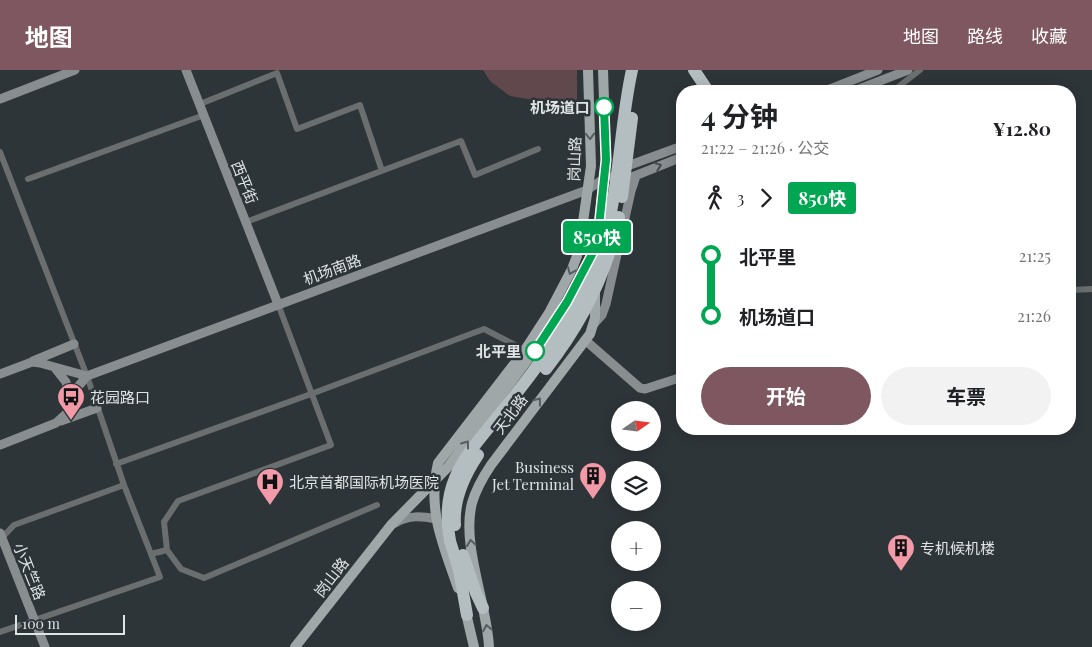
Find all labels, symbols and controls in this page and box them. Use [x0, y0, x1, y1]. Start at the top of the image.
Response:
text: 地图 [25, 20, 73, 52]
text: 地图 [903, 24, 939, 48]
text: 路线 [967, 24, 1003, 48]
text: 收藏 [1031, 24, 1067, 48]
place label: 机场道口 [530, 97, 590, 117]
marker: 机场道口 [594, 97, 614, 117]
text: 4 分钟 [701, 97, 778, 134]
text: ¥12.80 [993, 115, 1051, 141]
one-way arrow [585, 132, 595, 140]
street label: 岗山路 [563, 136, 585, 182]
text: 21:22 – 21:26 · 公交 [701, 137, 829, 158]
street label: 西平街 [227, 157, 263, 207]
one-way arrow [654, 162, 662, 172]
icon: walk [701, 184, 729, 212]
icon: forward [752, 184, 780, 212]
text: 850快 [798, 186, 846, 210]
text: 3 [737, 187, 744, 208]
line badge: 850快 [562, 221, 632, 253]
text: 850快 [573, 225, 621, 249]
text: 北平里 [739, 243, 796, 269]
text: 21:25 [1019, 245, 1051, 266]
street label: 机场南路 [300, 249, 364, 289]
one-way arrow [566, 266, 577, 275]
text: 机场道口 [739, 303, 815, 329]
text: 21:26 [1017, 305, 1051, 326]
place label: 北平里 [476, 341, 521, 361]
marker: 北平里 [525, 341, 545, 361]
button: 开始 [701, 367, 871, 425]
button: 车票 [881, 367, 1051, 425]
bus stop icon: 花园路口 [56, 382, 86, 421]
place label: 花园路口 [90, 387, 150, 407]
street label: 天北路 [488, 390, 532, 438]
one-way arrow [533, 398, 541, 407]
north arrow [611, 401, 661, 451]
map controls [611, 401, 661, 631]
one-way arrow [460, 441, 468, 450]
place label: Business Jet Terminal [491, 457, 574, 494]
building icon: Business Jet Terminal [578, 461, 608, 500]
button: layers [611, 461, 661, 511]
hospital icon: 北京首都国际机场医院 [255, 467, 285, 506]
place label: 北京首都国际机场医院 [289, 472, 439, 492]
button: + [611, 521, 661, 571]
building icon: 专机候机楼 [886, 533, 916, 572]
place label: 专机候机楼 [920, 538, 995, 558]
street label: 小天竺路 [9, 539, 51, 603]
one-way arrow [467, 539, 477, 547]
street label: 岗山路 [309, 553, 353, 601]
button: − [611, 581, 661, 631]
scale bar [15, 612, 125, 635]
text: 100 m [22, 614, 60, 633]
one-way arrow [482, 623, 493, 632]

